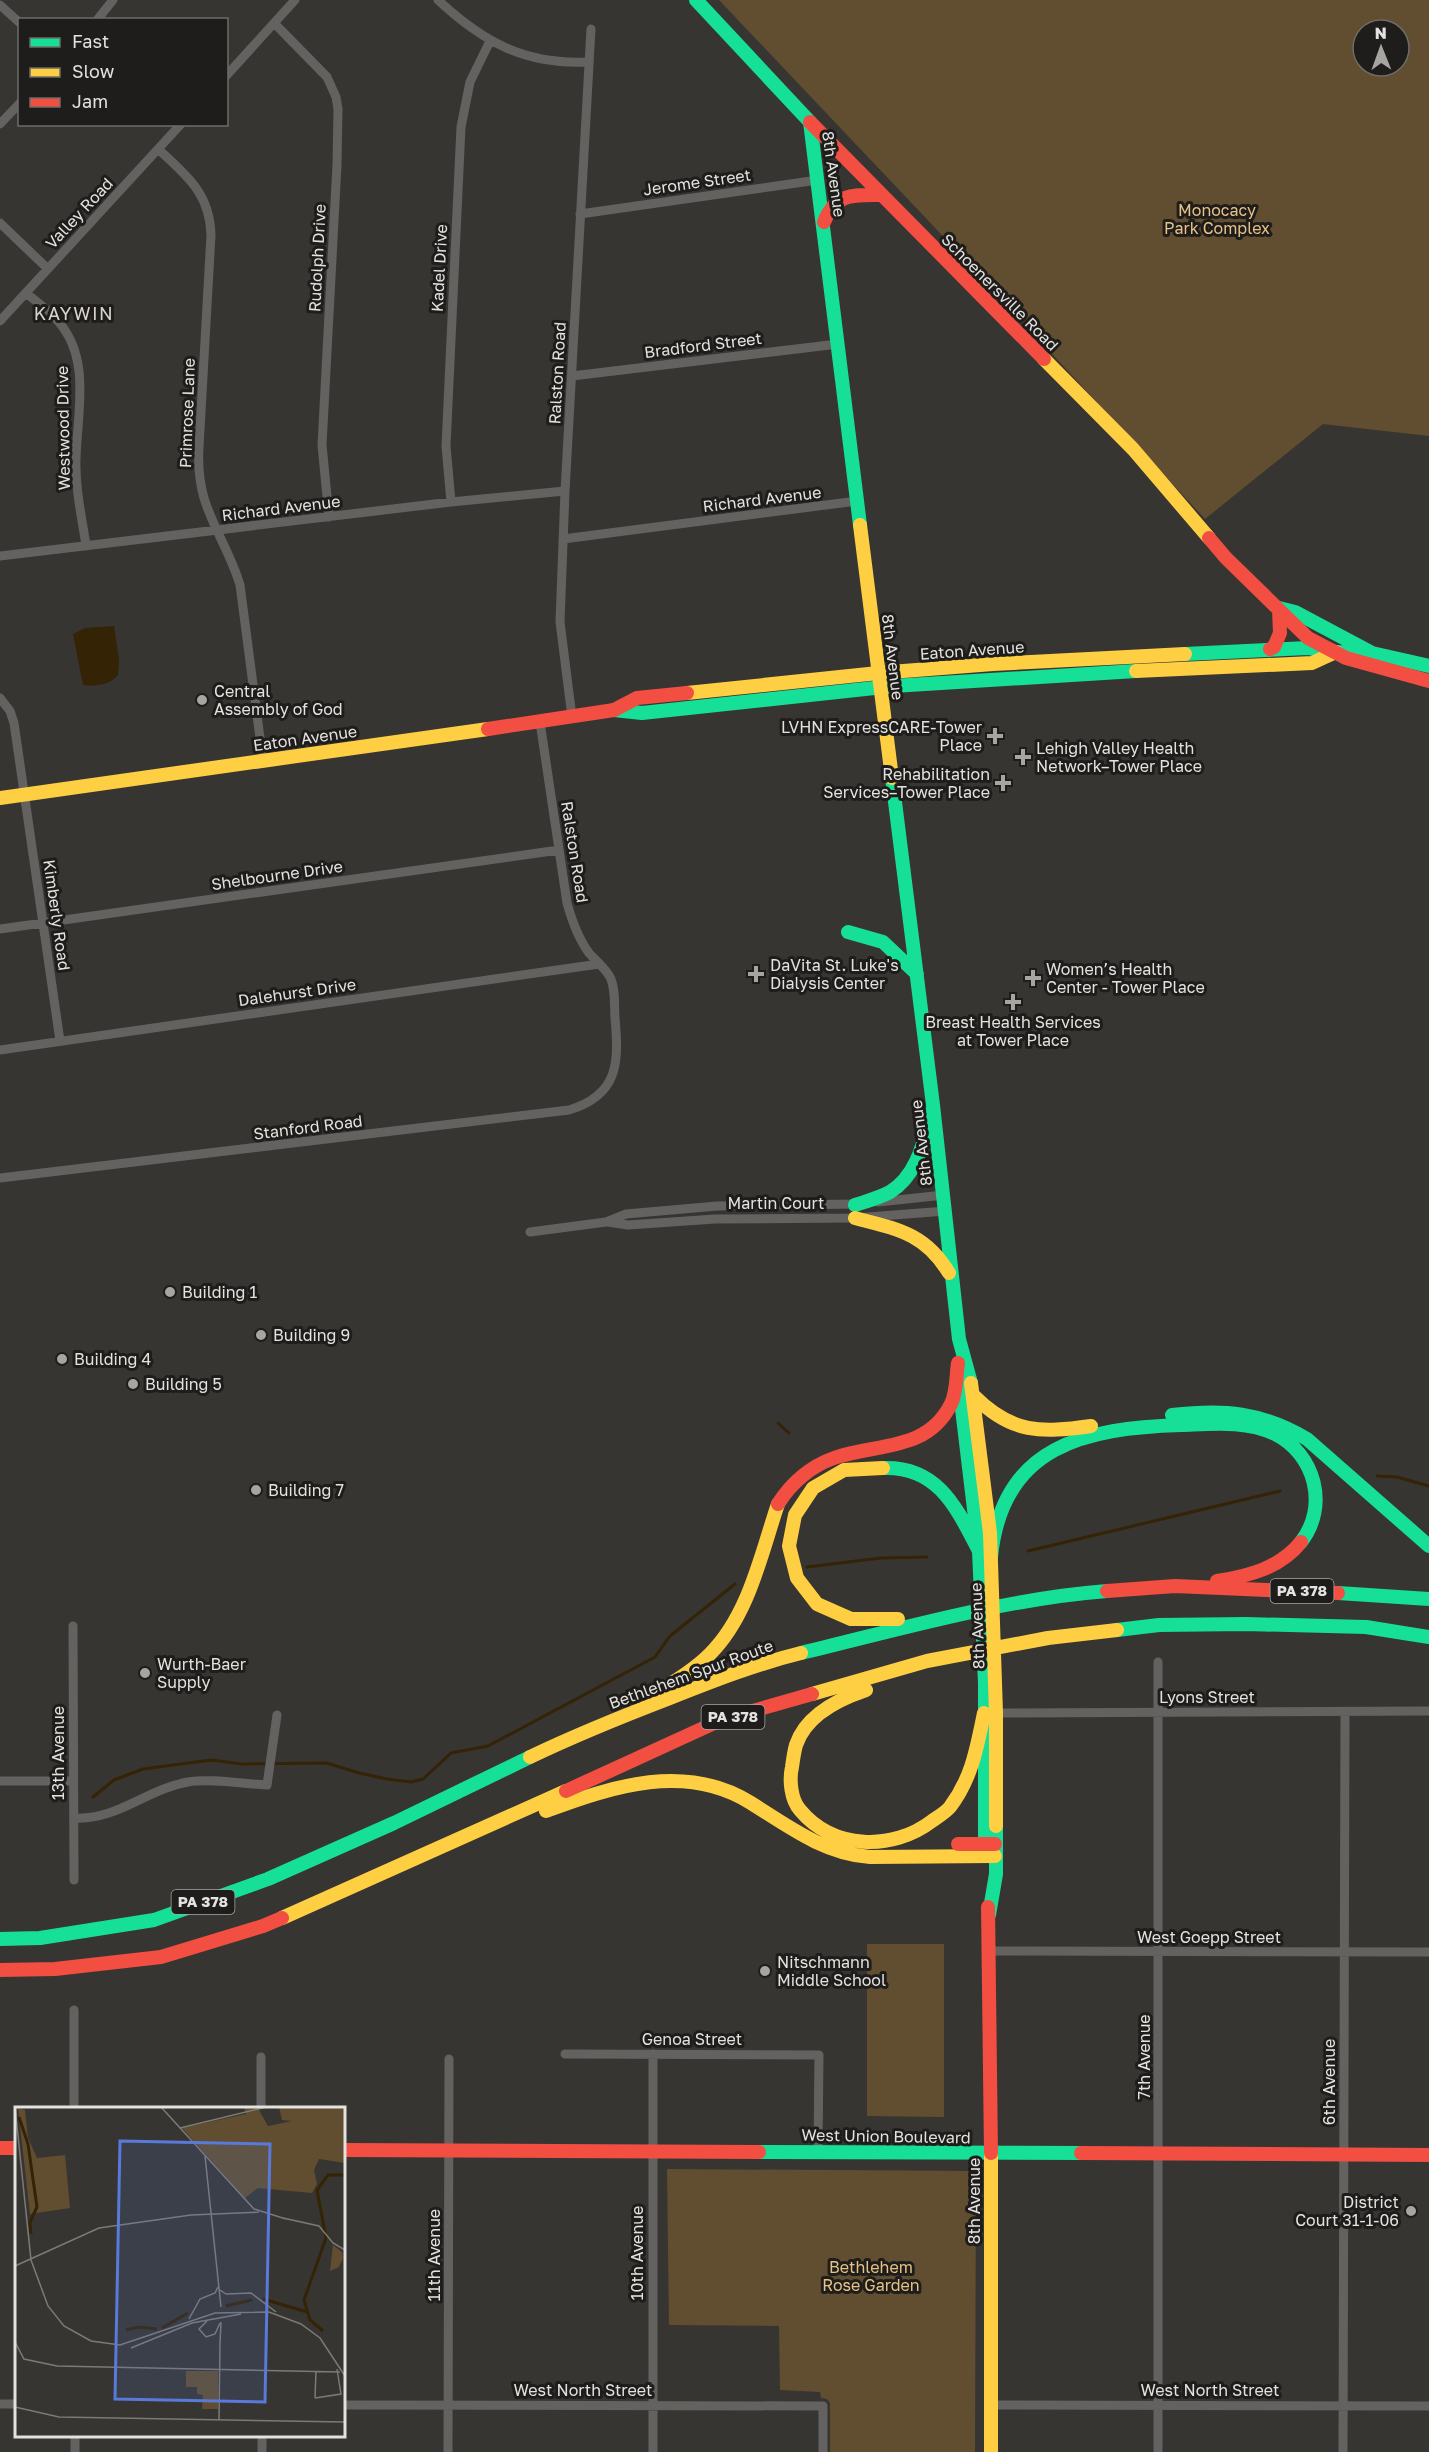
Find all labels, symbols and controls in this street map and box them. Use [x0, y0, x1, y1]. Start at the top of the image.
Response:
legend [18, 18, 228, 126]
north arrow [1351, 18, 1411, 78]
text: N [1374, 23, 1387, 43]
text: Fast [72, 30, 109, 52]
text: Slow [72, 60, 115, 82]
text: Jam [72, 90, 108, 112]
street label: 8th Avenue [818, 130, 850, 218]
street label: Jerome Street [642, 165, 752, 199]
street label: Valley Road [41, 173, 117, 253]
park label: Monocacy Park Complex [1164, 200, 1270, 238]
street label: Rudolph Drive [304, 203, 330, 313]
street label: Kadel Drive [427, 224, 451, 312]
street label: Schoenersville Road [937, 229, 1063, 355]
district label: KAYWIN [34, 302, 114, 324]
street label: Ralston Road [544, 321, 570, 425]
street label: Bradford Street [643, 328, 763, 362]
street label: Primrose Lane [175, 358, 199, 468]
street label: Westwood Drive [52, 366, 74, 490]
street label: Richard Avenue [702, 482, 822, 516]
street label: Richard Avenue [221, 491, 341, 525]
street label: 8th Avenue [878, 613, 908, 701]
street label: Eaton Avenue [919, 636, 1025, 664]
place label: Central Assembly of God [214, 681, 343, 719]
marker: Central Assembly of God [195, 693, 209, 707]
place label: LVHN ExpressCARE-Tower Place [781, 717, 982, 755]
street label: Eaton Avenue [252, 721, 358, 755]
marker: LVHN ExpressCARE-Tower Place [986, 727, 1004, 745]
place label: Lehigh Valley Health Network–Tower Place [1036, 738, 1202, 776]
marker: Lehigh Valley Health Network–Tower Place [1014, 748, 1032, 766]
place label: Rehabilitation Services–Tower Place [823, 764, 990, 802]
marker: Rehabilitation Services–Tower Place [994, 774, 1012, 792]
street label: Ralston Road [557, 800, 593, 904]
street label: Shelbourne Drive [210, 856, 344, 894]
street label: Kimberly Road [39, 858, 75, 972]
place label: DaVita St. Luke's Dialysis Center [770, 955, 899, 993]
place label: Women’s Health Center - Tower Place [1046, 959, 1205, 997]
marker: DaVita St. Luke's Dialysis Center [747, 965, 765, 983]
marker: Women’s Health Center - Tower Place [1024, 969, 1042, 987]
street label: Dalehurst Drive [237, 974, 357, 1010]
marker: Breast Health Services at Tower Place [1004, 993, 1022, 1011]
place label: Breast Health Services at Tower Place [925, 1012, 1101, 1050]
street label: 8th Avenue [906, 1099, 936, 1187]
street label: Stanford Road [252, 1110, 364, 1144]
street label: Martin Court [727, 1193, 825, 1213]
place label: Building 1 [182, 1282, 257, 1302]
marker: Building 1 [163, 1285, 177, 1299]
place label: Building 9 [273, 1325, 350, 1345]
marker: Building 9 [254, 1328, 268, 1342]
place label: Building 4 [74, 1349, 151, 1369]
marker: Building 4 [55, 1352, 69, 1366]
place label: Building 5 [145, 1374, 222, 1394]
marker: Building 5 [126, 1377, 140, 1391]
place label: Building 7 [268, 1480, 344, 1500]
marker: Building 7 [249, 1483, 263, 1497]
road number: PA 378 [1270, 1579, 1334, 1603]
street label: 8th Avenue [965, 1582, 989, 1670]
street label: Bethlehem Spur Route [606, 1635, 776, 1713]
place label: Wurth-Baer Supply [157, 1654, 246, 1692]
marker: Wurth-Baer Supply [138, 1666, 152, 1680]
street label: Lyons Street [1159, 1687, 1255, 1707]
road number: PA 378 [702, 1705, 764, 1729]
street label: 13th Avenue [48, 1706, 68, 1800]
road number: PA 378 [172, 1890, 234, 1914]
street label: West Goepp Street [1137, 1927, 1281, 1947]
place label: Nitschmann Middle School [777, 1952, 886, 1990]
marker: Nitschmann Middle School [758, 1964, 772, 1978]
street label: 7th Avenue [1134, 2014, 1154, 2100]
street label: Genoa Street [642, 2029, 742, 2049]
street label: 6th Avenue [1319, 2039, 1339, 2125]
inset map [15, 2107, 345, 2437]
street label: West Union Boulevard [801, 2125, 971, 2147]
street label: 8th Avenue [964, 2158, 984, 2244]
place label: District Court 31-1-06 [1295, 2192, 1399, 2230]
marker: District Court 31-1-06 [1404, 2204, 1418, 2218]
street label: 10th Avenue [627, 2206, 647, 2300]
street label: 11th Avenue [424, 2209, 444, 2301]
park label: Bethlehem Rose Garden [822, 2257, 920, 2295]
street label: West North Street [514, 2380, 652, 2400]
street label: West North Street [1141, 2380, 1279, 2400]

